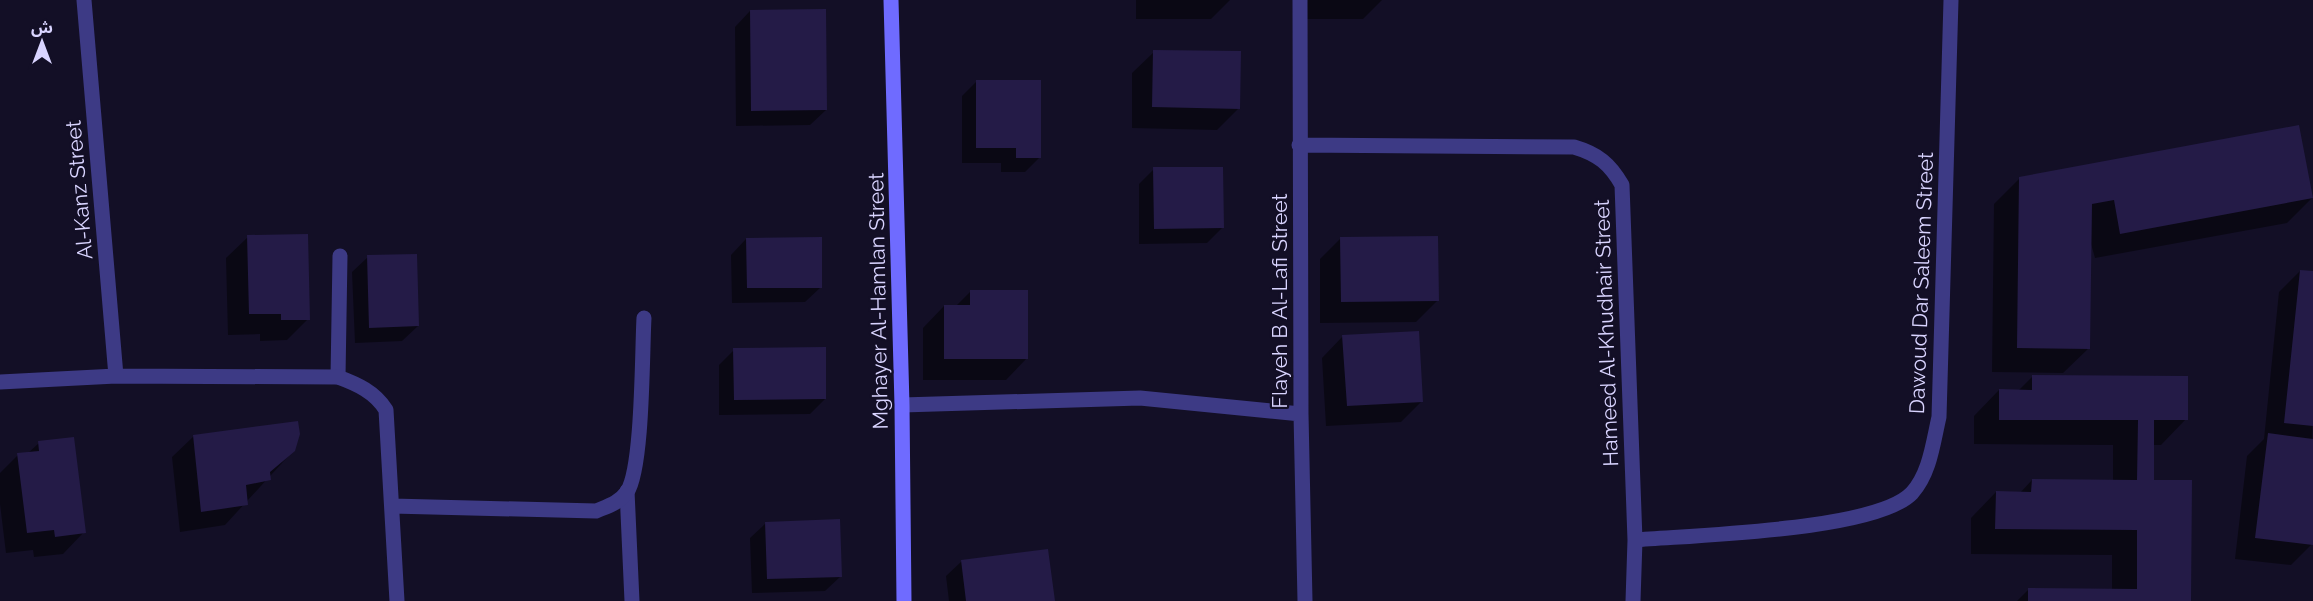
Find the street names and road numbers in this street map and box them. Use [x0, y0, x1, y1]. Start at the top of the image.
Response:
street label: Al-Kanz Street [60, 119, 98, 261]
street label: Dawoud Dar Saleem Street [1904, 152, 1938, 414]
street label: Mghayer Al-Hamlan Street [863, 172, 893, 430]
street label: Flayeh B Al-Lafi Street [1267, 194, 1292, 408]
street label: Hameed Al-Khudhair Street [1589, 199, 1623, 467]

